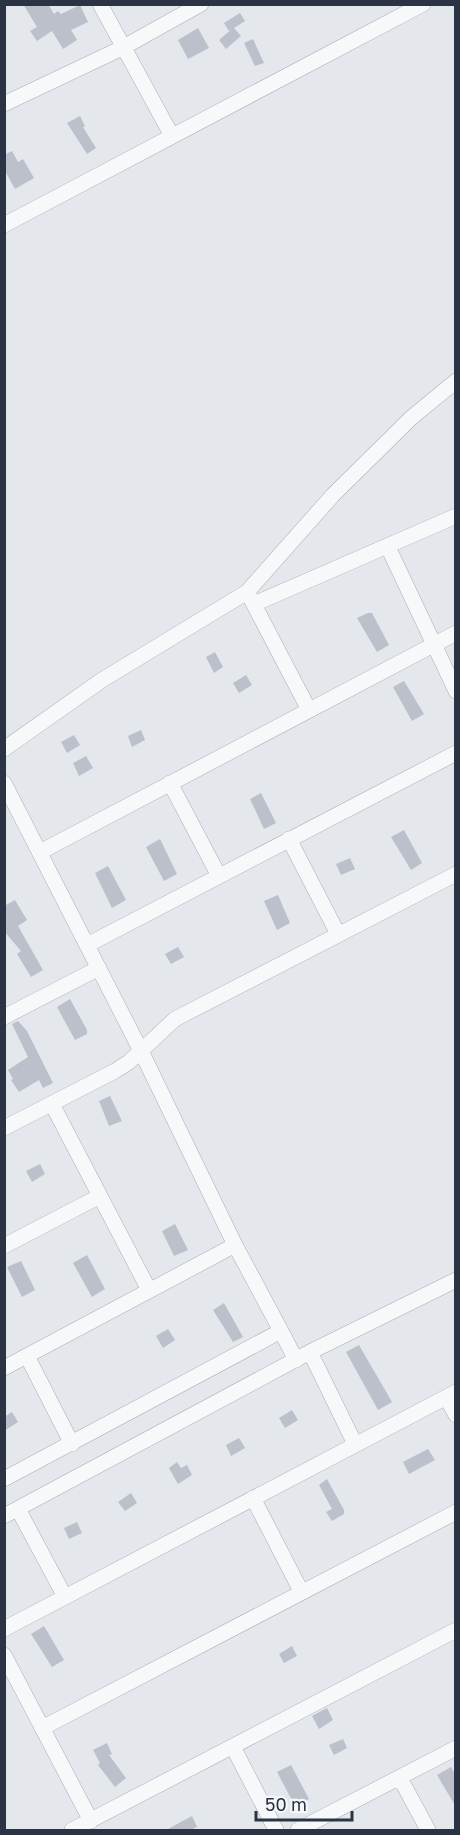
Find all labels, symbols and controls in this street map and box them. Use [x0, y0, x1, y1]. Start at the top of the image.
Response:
scale bar [256, 1784, 352, 1822]
text: 50 m [265, 1793, 307, 1815]

